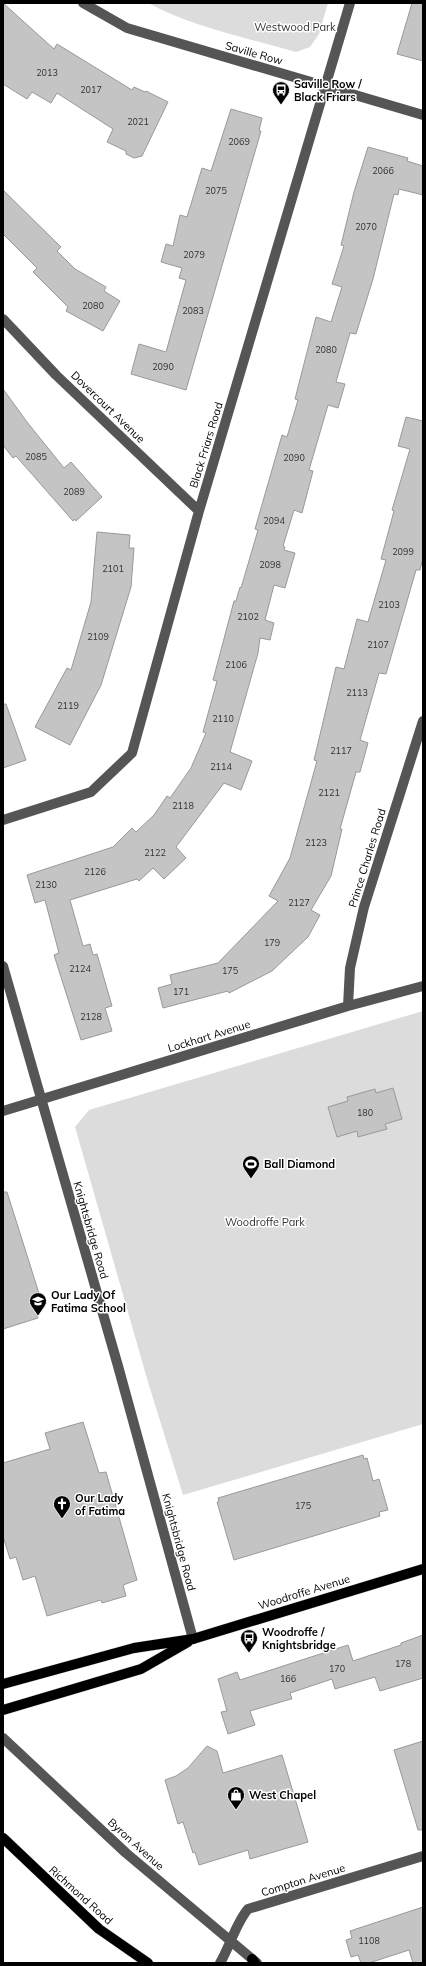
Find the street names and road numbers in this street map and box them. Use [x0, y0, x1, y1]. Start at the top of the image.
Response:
street label: Saville Row [224, 38, 285, 68]
street label: Dovercourt Avenue [68, 368, 148, 446]
street label: Black Friars Road [186, 400, 226, 490]
street label: Prince Charles Road [345, 807, 389, 909]
street label: Lockhart Avenue [166, 1017, 252, 1055]
street label: Knightsbridge Road [70, 1180, 112, 1280]
street label: Knightsbridge Road [159, 1492, 199, 1592]
street label: Woodroffe Avenue [256, 1571, 352, 1613]
street label: Byron Avenue [105, 1815, 167, 1873]
street label: Compton Avenue [259, 1861, 347, 1899]
street label: Richmond Road [46, 1863, 116, 1927]

